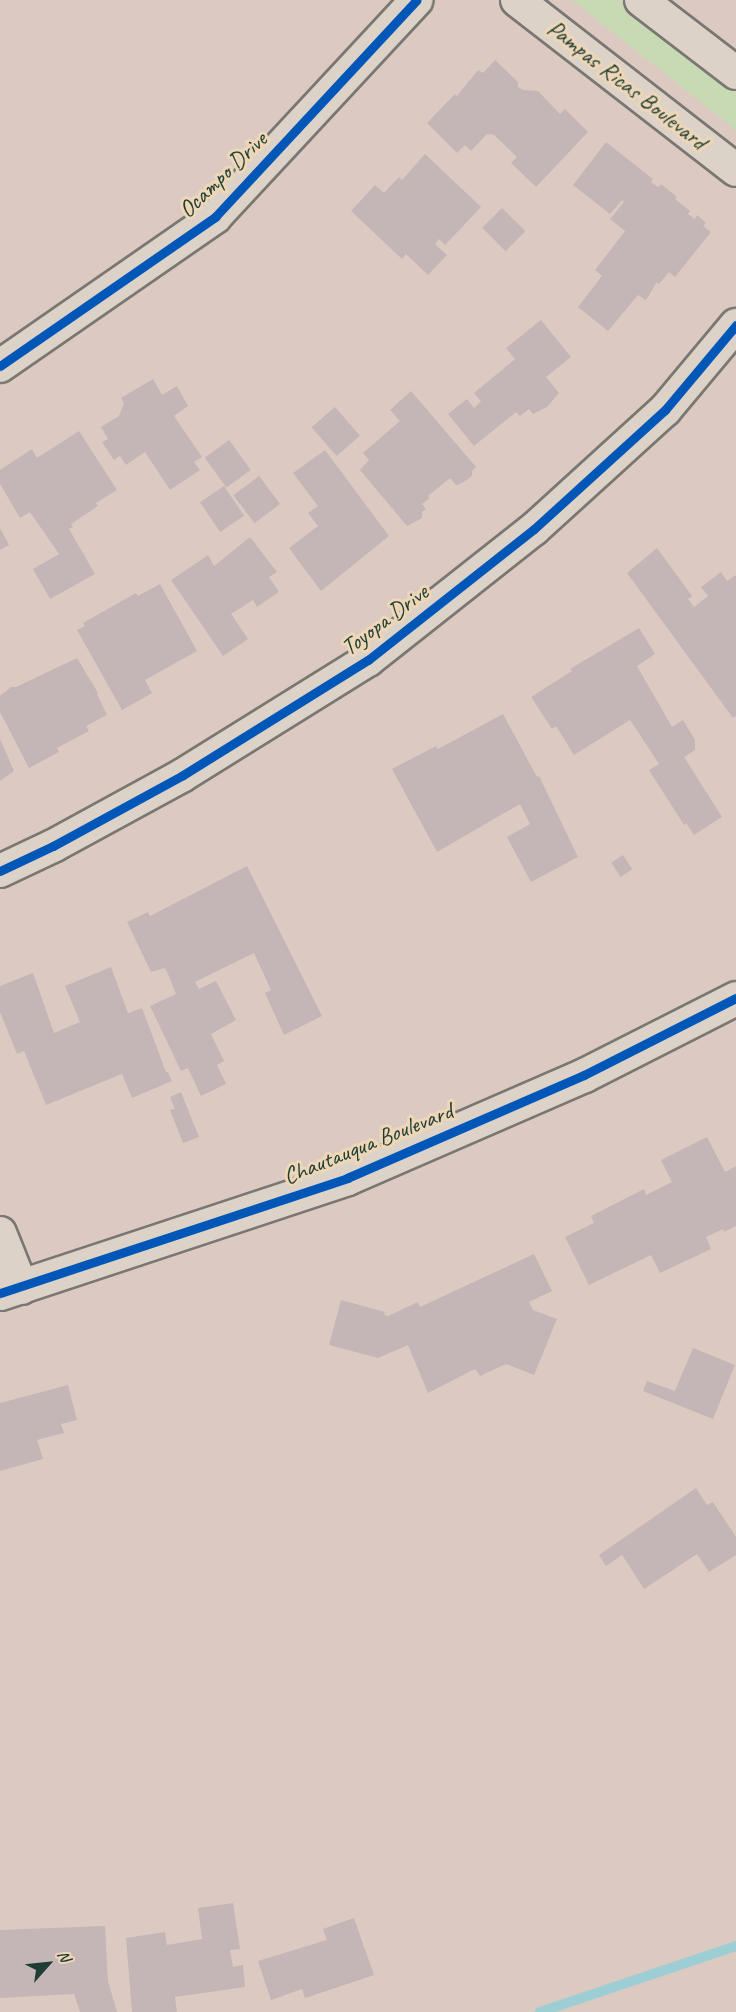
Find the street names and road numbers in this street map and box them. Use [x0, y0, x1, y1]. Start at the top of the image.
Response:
street label: Pampas Ricas Boulevard [542, 14, 712, 156]
street label: Ocampo Drive [173, 126, 273, 224]
street label: Toyopa Drive [336, 578, 434, 662]
street label: Chautauqua Boulevard [279, 1097, 457, 1191]

